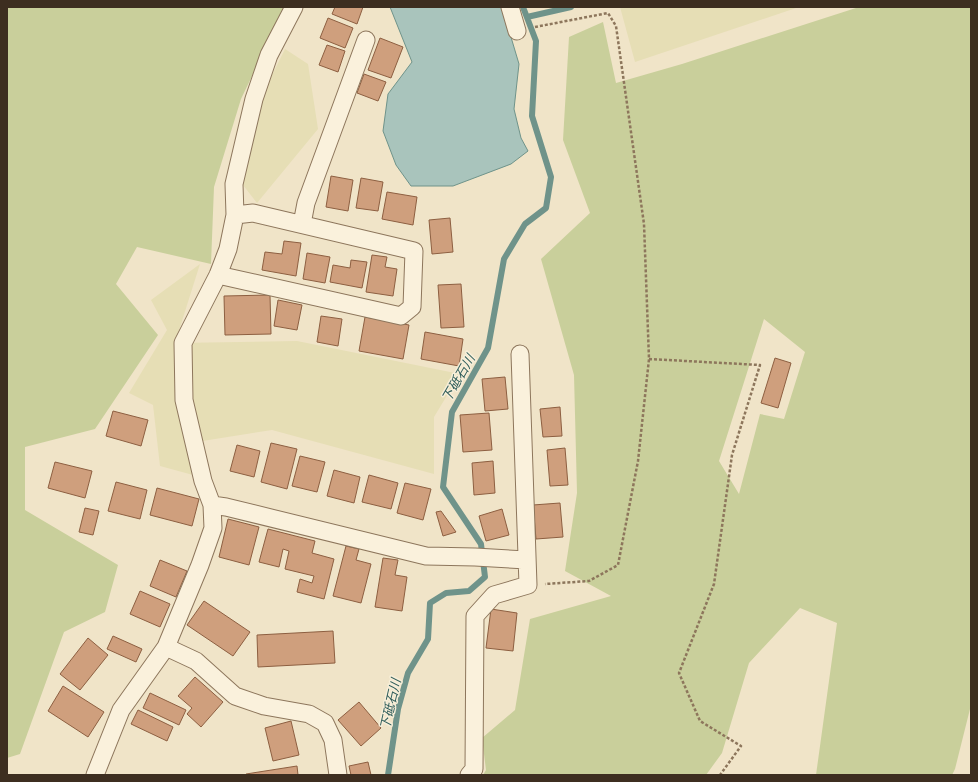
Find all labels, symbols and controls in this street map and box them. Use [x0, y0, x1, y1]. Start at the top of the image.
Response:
water label: 下砥石川 [438, 350, 480, 405]
water label: 下砥石川 [376, 675, 405, 731]

